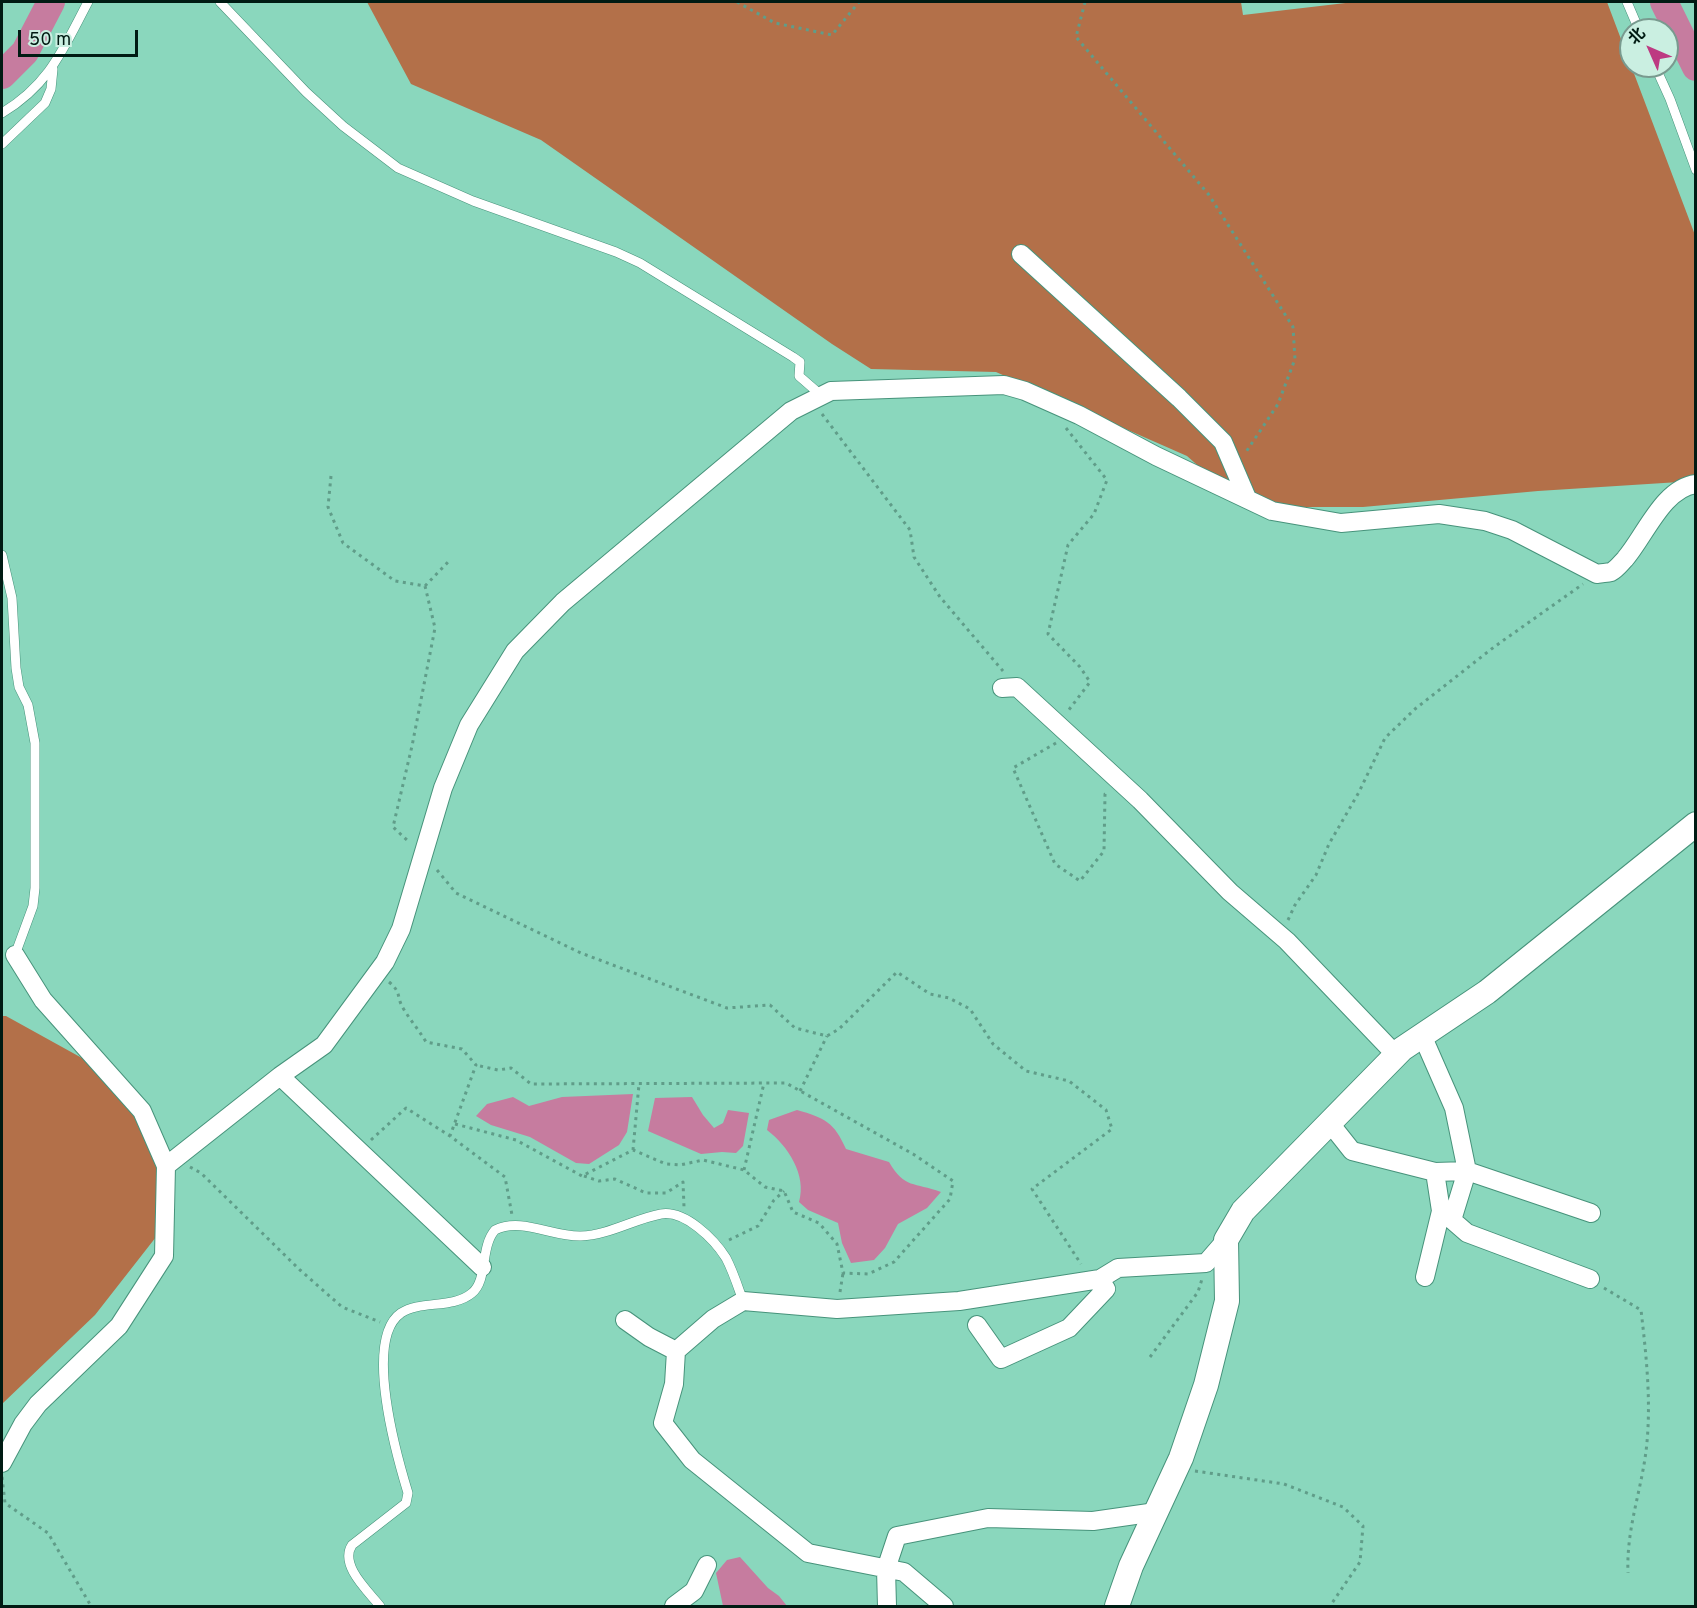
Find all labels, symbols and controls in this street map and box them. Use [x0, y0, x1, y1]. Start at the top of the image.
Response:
scale bar [21, 18, 141, 56]
north arrow [1619, 18, 1679, 78]
text: 北 [1625, 24, 1650, 49]
text: 50 m [29, 29, 71, 52]

